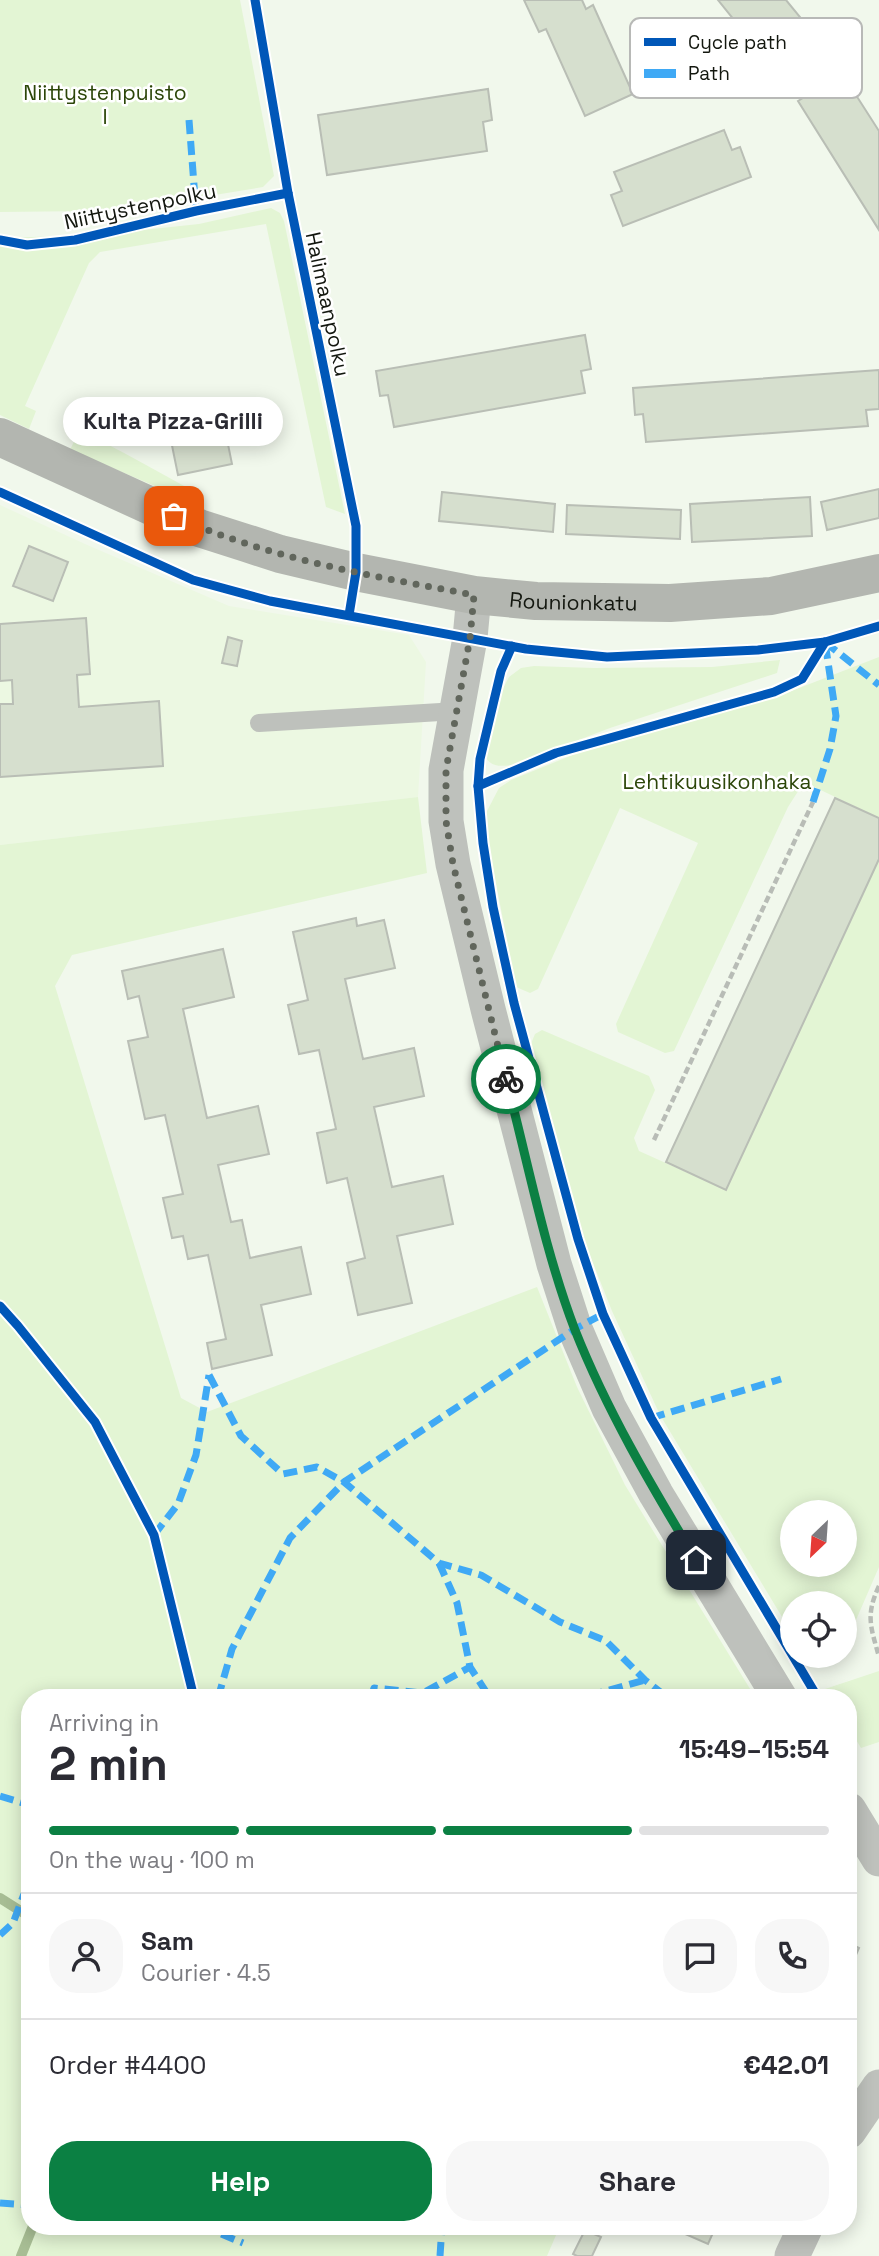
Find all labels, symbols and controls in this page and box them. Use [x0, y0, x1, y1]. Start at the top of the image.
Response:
legend [630, 18, 862, 98]
text: Cycle path [688, 30, 787, 55]
text: Path [688, 61, 730, 86]
park label: Niittystenpuisto I [23, 79, 187, 130]
street label: Niittystenpolku [62, 177, 218, 235]
street label: Halimaanpolku [300, 229, 356, 379]
callout: Kulta Pizza-Grilli [64, 397, 284, 446]
text: Kulta Pizza-Grilli [83, 406, 263, 436]
pin [144, 486, 204, 546]
icon: bag [155, 497, 193, 535]
street label: Rounionkatu [508, 585, 638, 616]
park label: Lehtikuusikonhaka [622, 768, 812, 795]
courier [471, 1044, 541, 1114]
icon: bike [487, 1060, 525, 1098]
north arrow [780, 1500, 858, 1577]
map controls [780, 1500, 857, 1668]
pin [666, 1530, 726, 1590]
icon: home [677, 1541, 715, 1579]
button: locate [780, 1591, 857, 1668]
text: Arriving in [49, 1708, 159, 1738]
text: 15:49–15:54 [679, 1732, 829, 1766]
text: 2 min [49, 1735, 168, 1793]
text: On the way · 100 m [49, 1845, 255, 1875]
button: person [49, 1919, 123, 1993]
button: chat [663, 1919, 737, 1993]
button: phone [755, 1919, 829, 1993]
text: Sam [141, 1924, 194, 1958]
text: Courier · 4.5 [141, 1958, 271, 1988]
text: Order #4400 [49, 2048, 207, 2082]
text: €42.01 [743, 2048, 829, 2082]
button: Help [49, 2141, 432, 2221]
button: Share [446, 2141, 829, 2221]

